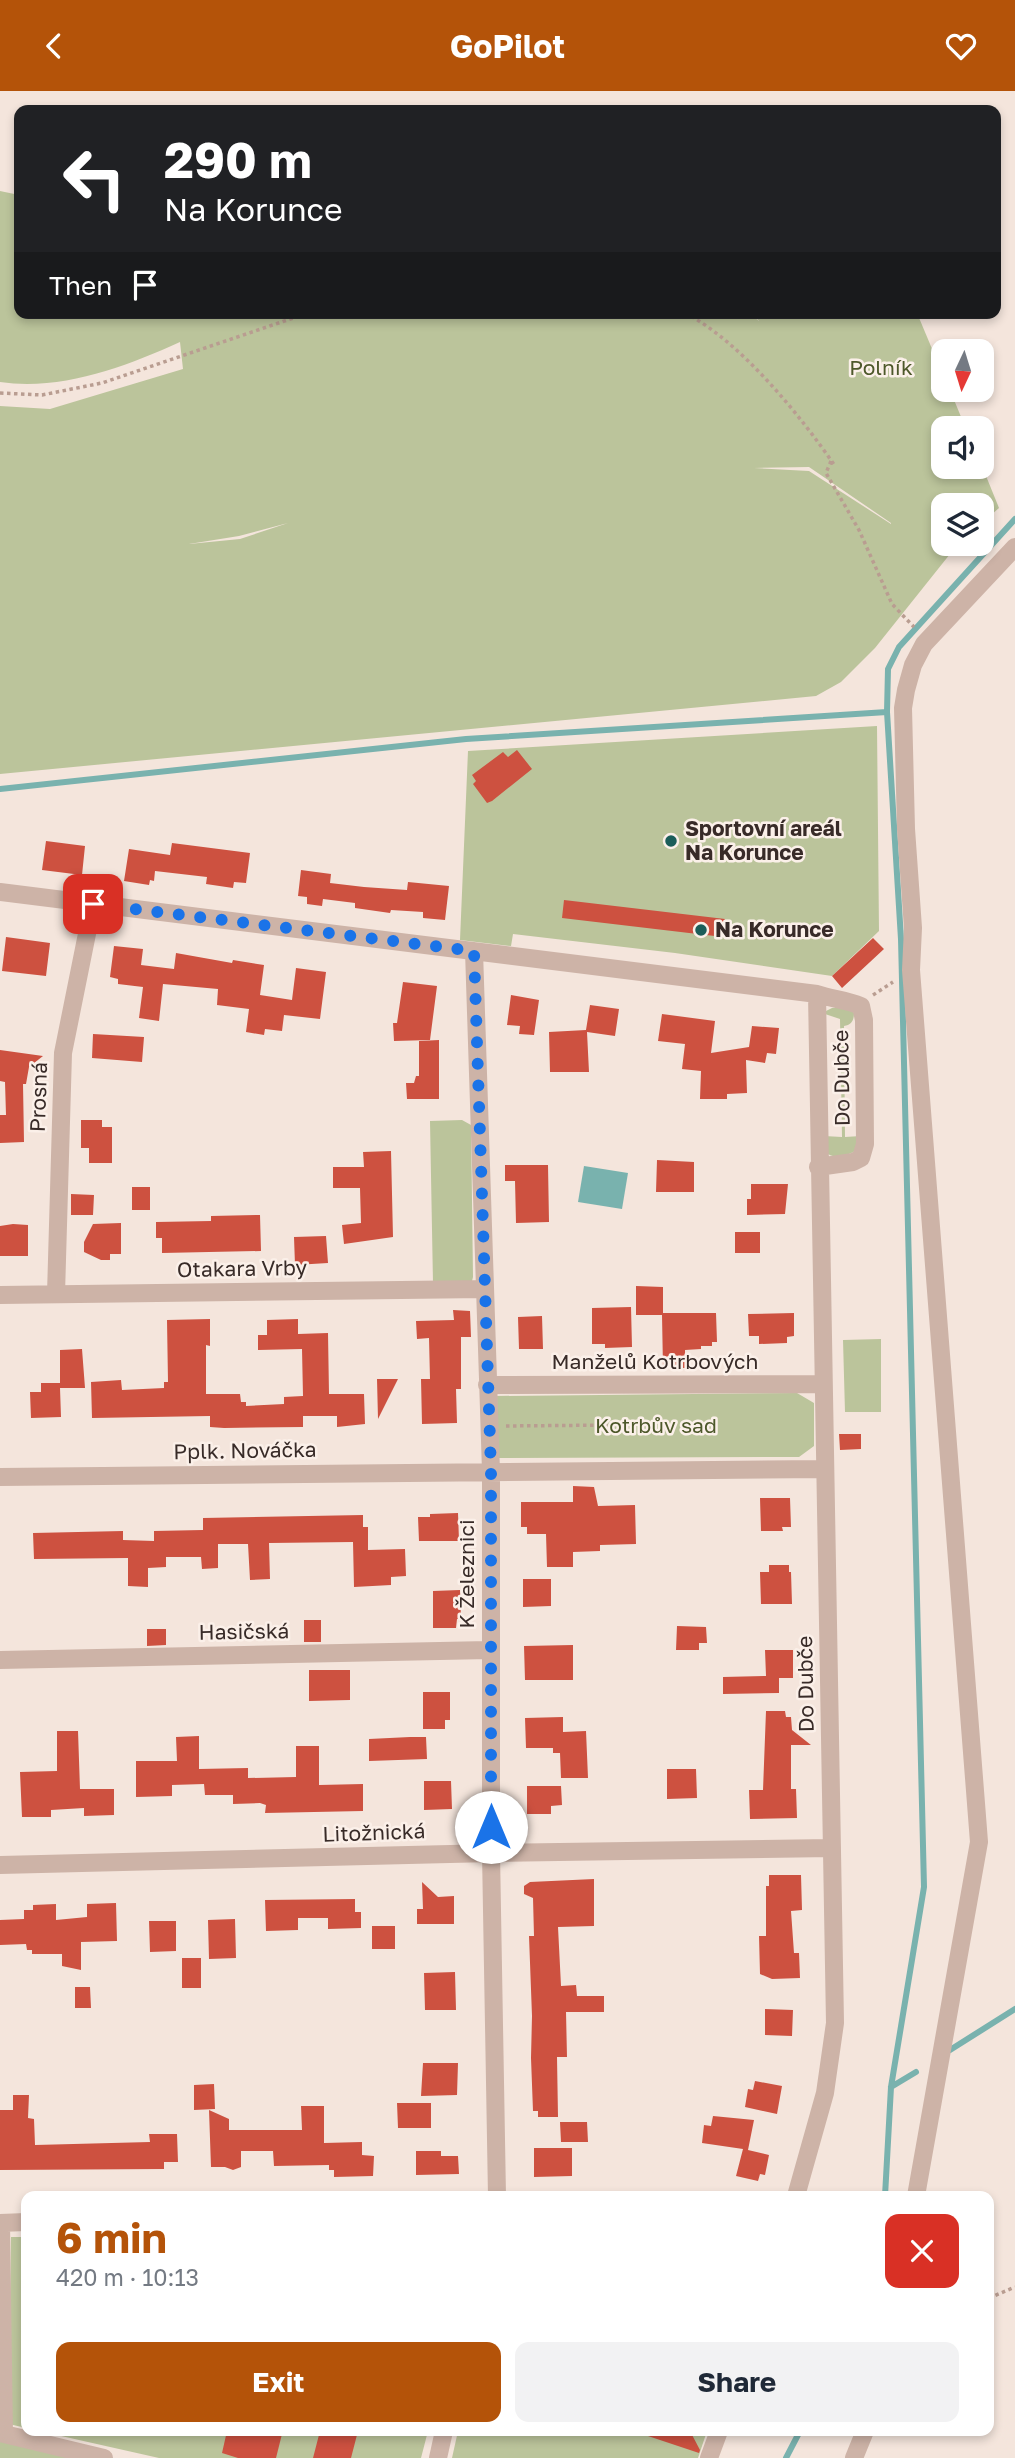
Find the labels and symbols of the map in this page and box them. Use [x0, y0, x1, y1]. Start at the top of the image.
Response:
north arrow [931, 339, 994, 403]
park label: Polník [849, 354, 913, 380]
place label: Sportovní areál Na Korunce [685, 815, 842, 865]
marker: Sportovní areál Na Korunce [663, 833, 679, 849]
pin [63, 874, 123, 934]
place label: Na Korunce [715, 916, 834, 942]
marker: Na Korunce [693, 922, 709, 938]
street label: Do Dubče [827, 1030, 855, 1126]
street label: Prosná [24, 1061, 52, 1133]
street label: Otakara Vrby [177, 1254, 307, 1282]
street label: Manželů Kotrbových [552, 1348, 758, 1374]
park label: Kotrbův sad [595, 1412, 717, 1438]
street label: Pplk. Nováčka [173, 1436, 317, 1464]
street label: K Železnici [453, 1519, 479, 1629]
street label: Hasičská [198, 1617, 290, 1645]
street label: Do Dubče [791, 1636, 819, 1732]
position arrow [454, 1790, 528, 1864]
street label: Litožnická [322, 1817, 426, 1847]

